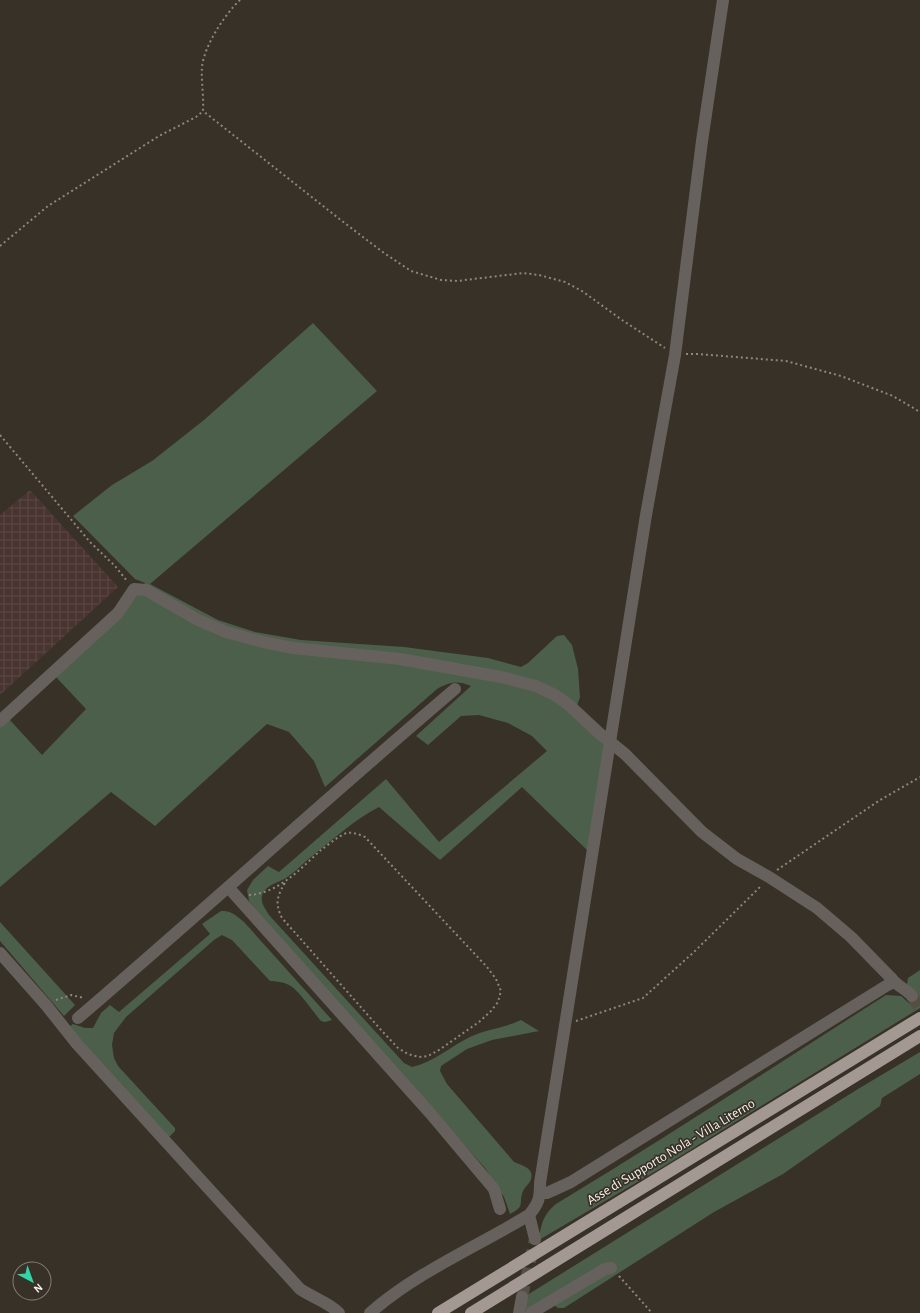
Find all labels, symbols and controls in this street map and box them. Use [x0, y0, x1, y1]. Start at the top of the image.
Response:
street label: Asse di Supporto Nola - Villa Literno [584, 1096, 758, 1208]
north arrow [12, 1261, 52, 1301]
text: N [32, 1282, 45, 1295]

